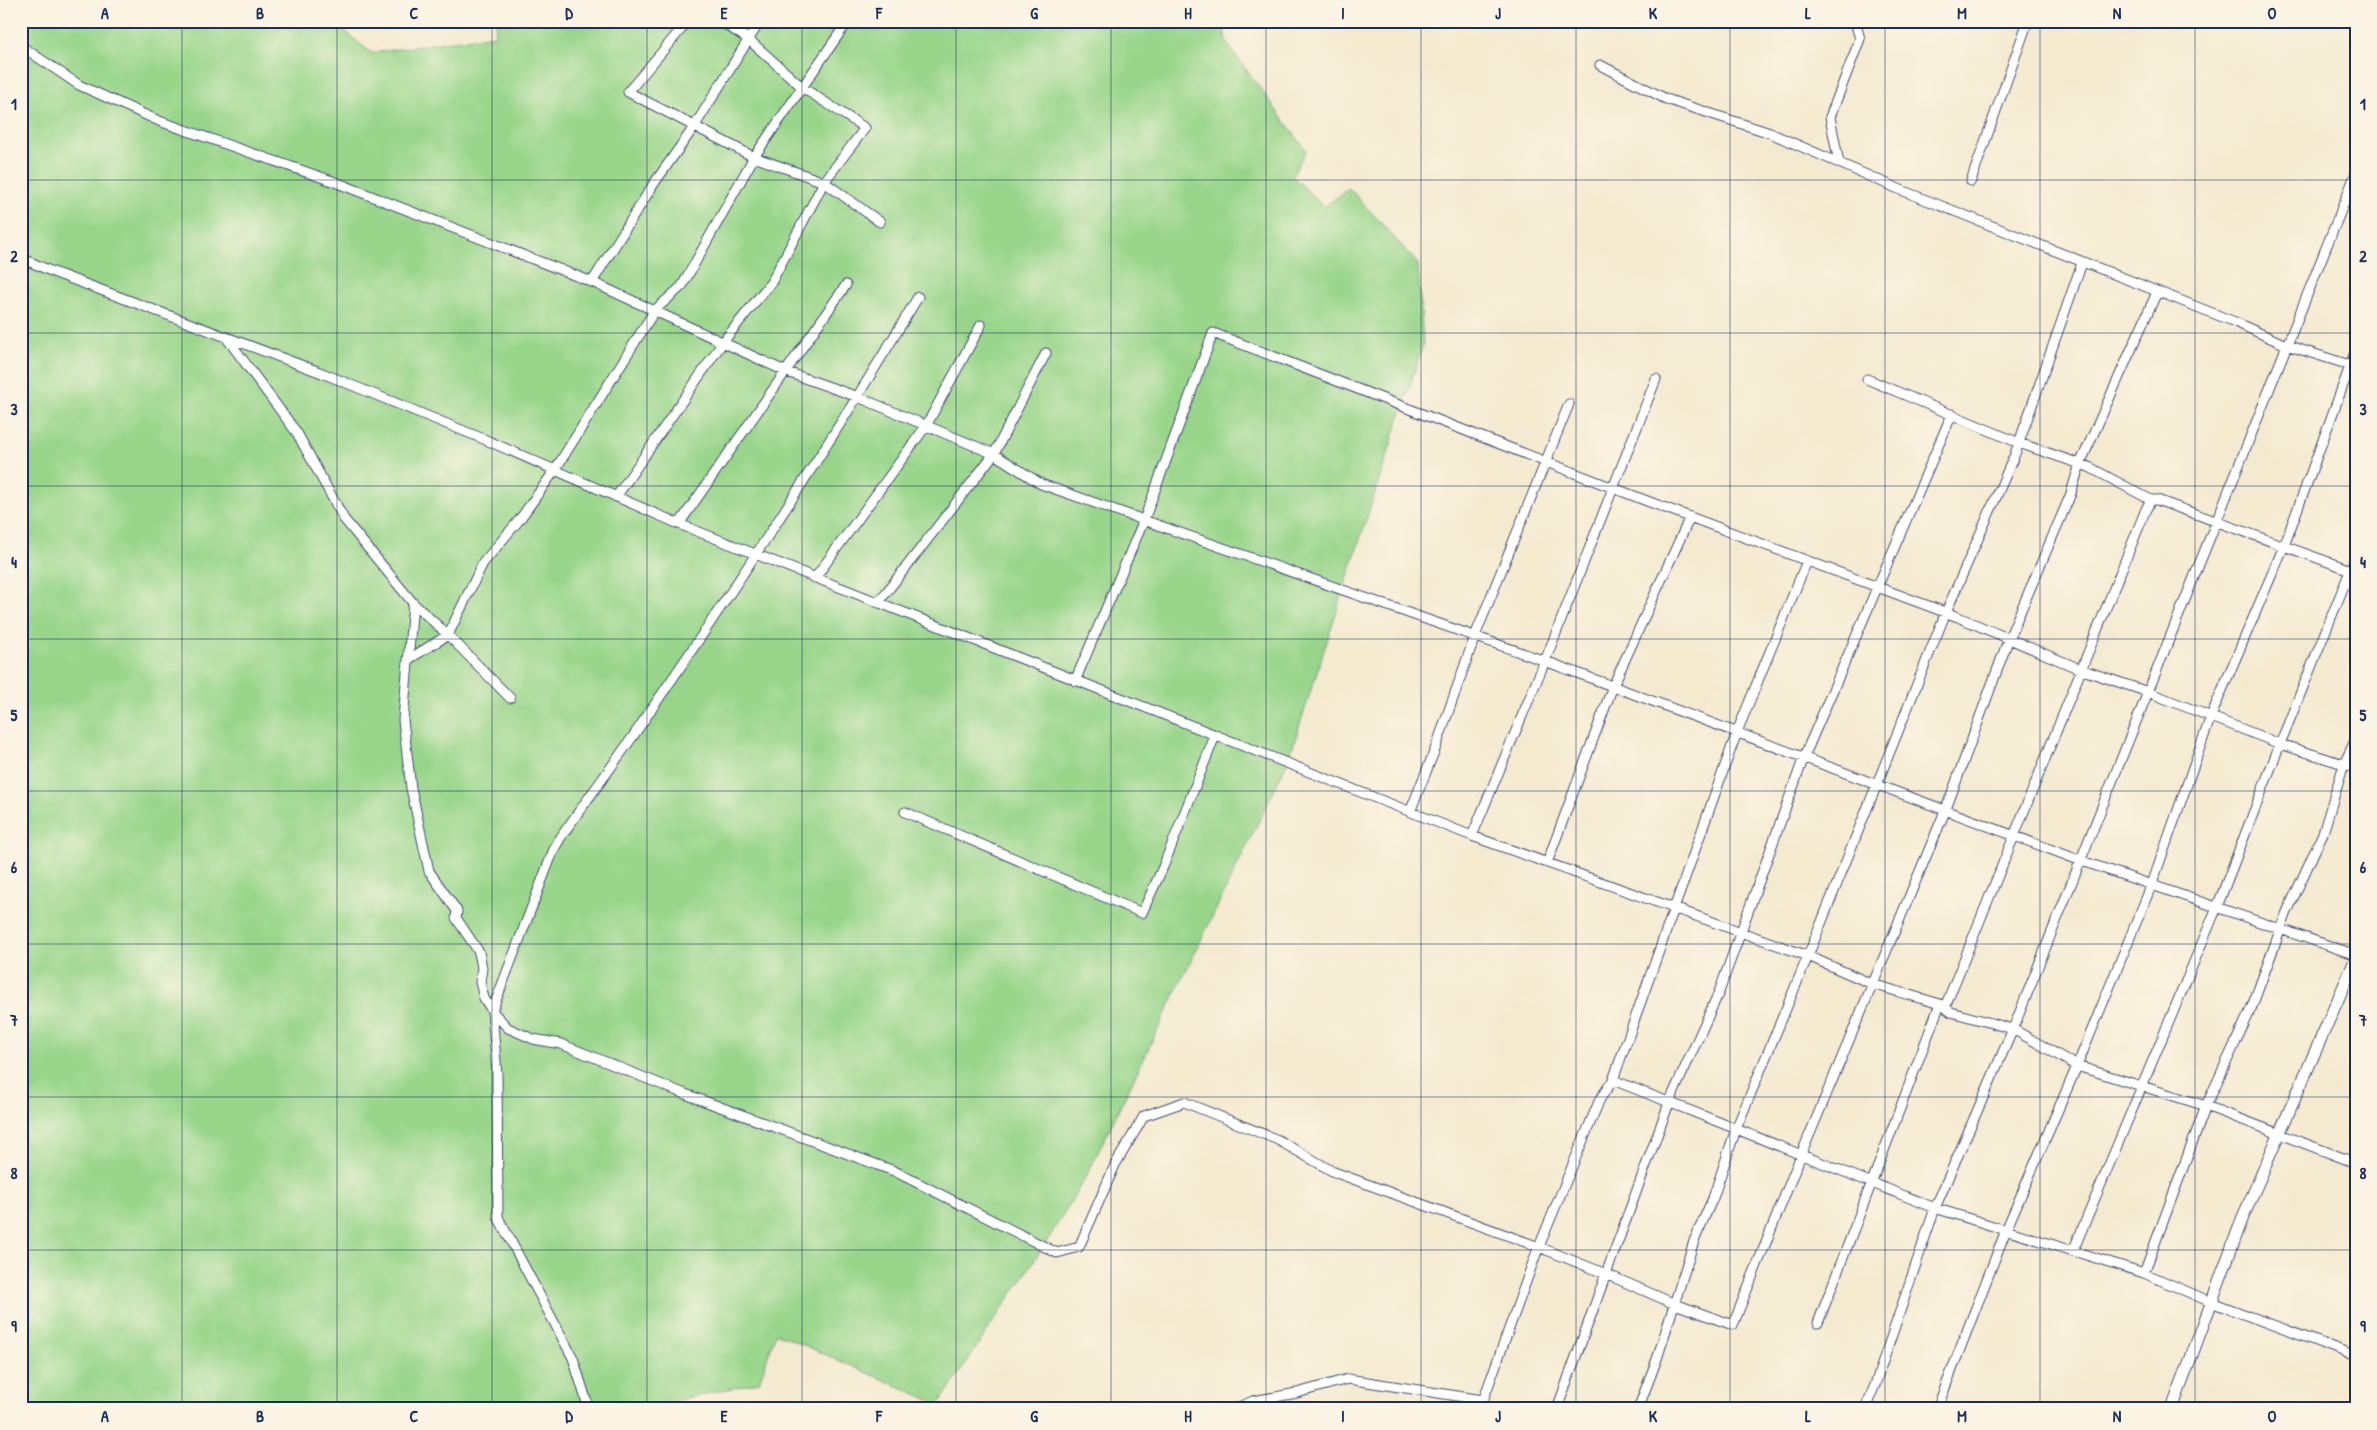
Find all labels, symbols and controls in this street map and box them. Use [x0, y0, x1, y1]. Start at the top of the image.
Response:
text: A [101, 2, 109, 24]
text: B [256, 2, 264, 24]
text: C [410, 2, 419, 24]
text: D [565, 2, 573, 24]
text: E [720, 2, 728, 24]
text: F [875, 2, 883, 24]
text: G [1030, 2, 1038, 24]
text: H [1184, 2, 1192, 24]
text: I [1341, 2, 1345, 24]
text: J [1495, 2, 1501, 24]
text: K [1649, 2, 1658, 24]
text: L [1805, 2, 1811, 24]
text: M [1957, 2, 1967, 24]
text: N [2113, 2, 2122, 24]
text: O [2268, 2, 2277, 24]
text: 1 [11, 93, 17, 115]
text: 1 [2360, 93, 2366, 115]
text: 2 [10, 245, 18, 267]
text: 2 [2359, 245, 2367, 267]
text: 3 [10, 398, 18, 420]
text: 3 [2359, 398, 2367, 420]
text: 4 [11, 551, 17, 573]
text: 4 [2360, 551, 2366, 573]
text: 5 [11, 704, 18, 726]
text: 5 [2360, 704, 2367, 726]
text: 6 [11, 856, 18, 878]
text: 6 [2360, 856, 2367, 878]
text: 7 [9, 1009, 18, 1031]
text: 7 [2358, 1009, 2367, 1031]
text: 8 [11, 1162, 18, 1184]
text: 8 [2360, 1162, 2367, 1184]
text: 9 [11, 1315, 17, 1337]
text: 9 [2360, 1315, 2366, 1337]
text: A [101, 1405, 109, 1427]
text: B [256, 1405, 264, 1427]
text: C [410, 1405, 419, 1427]
text: D [565, 1405, 573, 1427]
text: E [720, 1405, 728, 1427]
text: F [875, 1405, 883, 1427]
text: G [1030, 1405, 1038, 1427]
text: H [1184, 1405, 1192, 1427]
text: I [1341, 1405, 1345, 1427]
text: J [1495, 1405, 1501, 1427]
text: K [1649, 1405, 1658, 1427]
text: L [1805, 1405, 1811, 1427]
text: M [1957, 1405, 1967, 1427]
text: N [2113, 1405, 2122, 1427]
text: O [2268, 1405, 2277, 1427]

